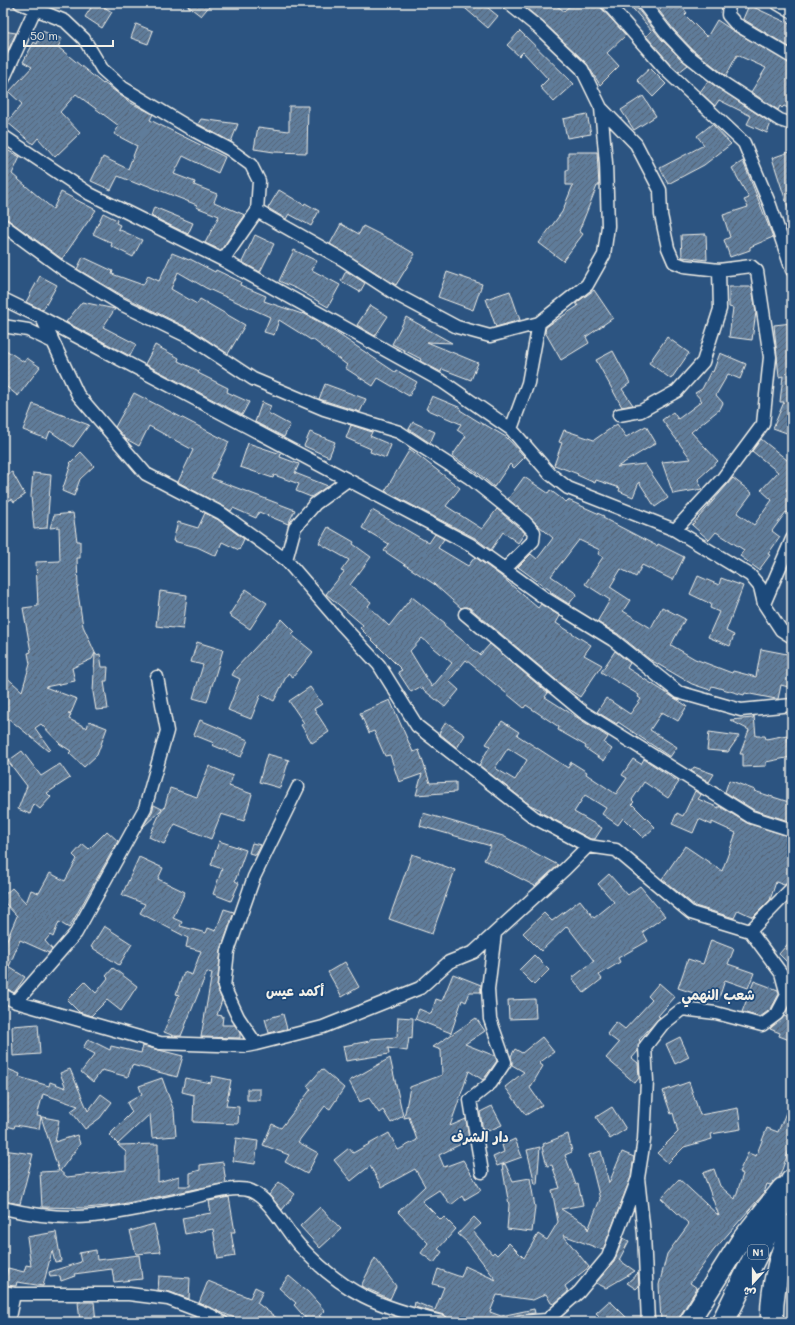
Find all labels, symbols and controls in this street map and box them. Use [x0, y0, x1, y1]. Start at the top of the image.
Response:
scale bar [24, 22, 113, 48]
text: 50 m [30, 27, 58, 43]
district label: أكمد عيس [266, 981, 324, 1000]
district label: شعب النهمي [682, 985, 754, 1008]
district label: دار الشرف [451, 1127, 509, 1146]
road number: N1 [748, 1245, 768, 1259]
north arrow [733, 1263, 773, 1303]
text: ش [741, 1284, 758, 1302]

